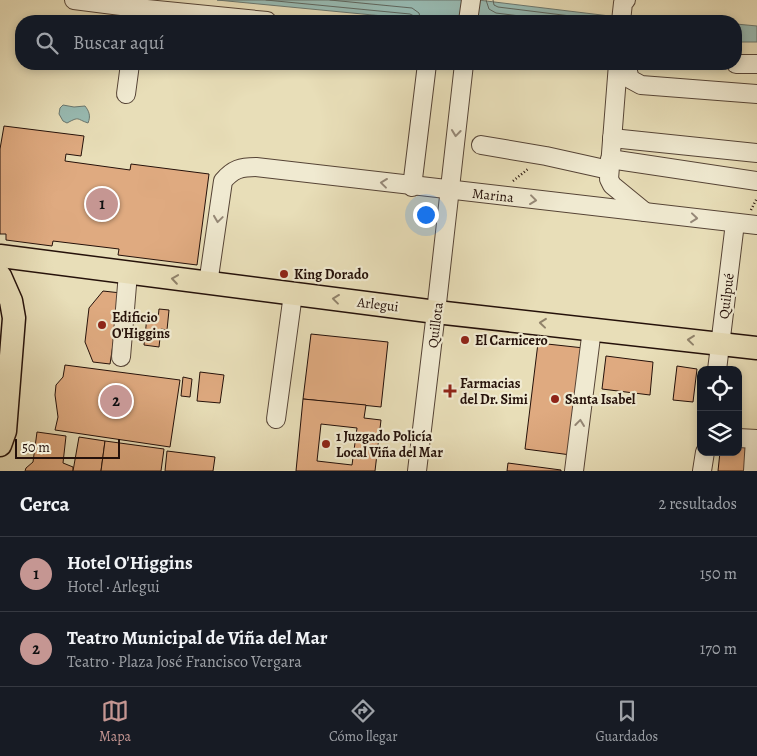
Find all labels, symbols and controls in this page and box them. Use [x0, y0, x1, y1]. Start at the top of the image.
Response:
search box [15, 15, 742, 70]
icon: search [33, 29, 61, 57]
text: Buscar aquí [73, 30, 164, 56]
one-way arrow [451, 129, 462, 137]
one-way arrow [380, 178, 388, 189]
street label: Marina [471, 184, 515, 207]
pin: 1 [86, 185, 118, 223]
one-way arrow [529, 194, 537, 205]
your location [413, 202, 439, 228]
one-way arrow [691, 212, 699, 223]
one-way arrow [213, 215, 223, 223]
place label: King Dorado [294, 265, 369, 284]
marker: King Dorado [278, 268, 290, 280]
street label: Quilpué [714, 272, 739, 320]
one-way arrow [170, 274, 178, 285]
street label: Arlegui [355, 292, 400, 316]
one-way arrow [332, 294, 340, 305]
street label: Quillota [423, 300, 448, 349]
place label: Edificio O'Higgins [112, 308, 170, 343]
one-way arrow [539, 318, 547, 329]
marker: Edificio O'Higgins [96, 319, 108, 331]
place label: El Carnicero [475, 331, 548, 350]
marker: El Carnicero [459, 334, 471, 346]
one-way arrow [687, 335, 695, 346]
map controls [697, 366, 742, 456]
button: locate [697, 366, 742, 411]
place label: Farmacias del Dr. Simi [460, 374, 528, 409]
pin: 2 [100, 382, 132, 420]
marker: Farmacias del Dr. Simi [444, 385, 456, 397]
place label: Santa Isabel [565, 390, 636, 409]
marker: Santa Isabel [549, 393, 561, 405]
button: layers [697, 411, 742, 456]
one-way arrow [574, 418, 585, 426]
place label: 1 Juzgado Policía Local Viña del Mar [336, 427, 443, 462]
scale bar [15, 436, 120, 459]
text: 50 m [22, 438, 50, 457]
marker: 1 Juzgado Policía Local Viña del Mar [320, 438, 332, 450]
text: Cerca [20, 490, 70, 518]
text: 2 resultados [658, 493, 737, 515]
text: Hotel O'Higgins [67, 550, 193, 576]
text: 1 [33, 563, 39, 585]
text: 150 m [700, 563, 737, 585]
text: Hotel · Arlegui [67, 576, 160, 598]
text: Teatro Municipal de Viña del Mar [67, 625, 328, 651]
text: 2 [32, 638, 40, 660]
text: 170 m [700, 638, 737, 660]
text: Teatro · Plaza José Francisco Vergara [67, 651, 302, 673]
tab: Mapa [99, 697, 131, 746]
tab: Cómo llegar [329, 697, 398, 746]
tab: Guardados [595, 697, 658, 746]

